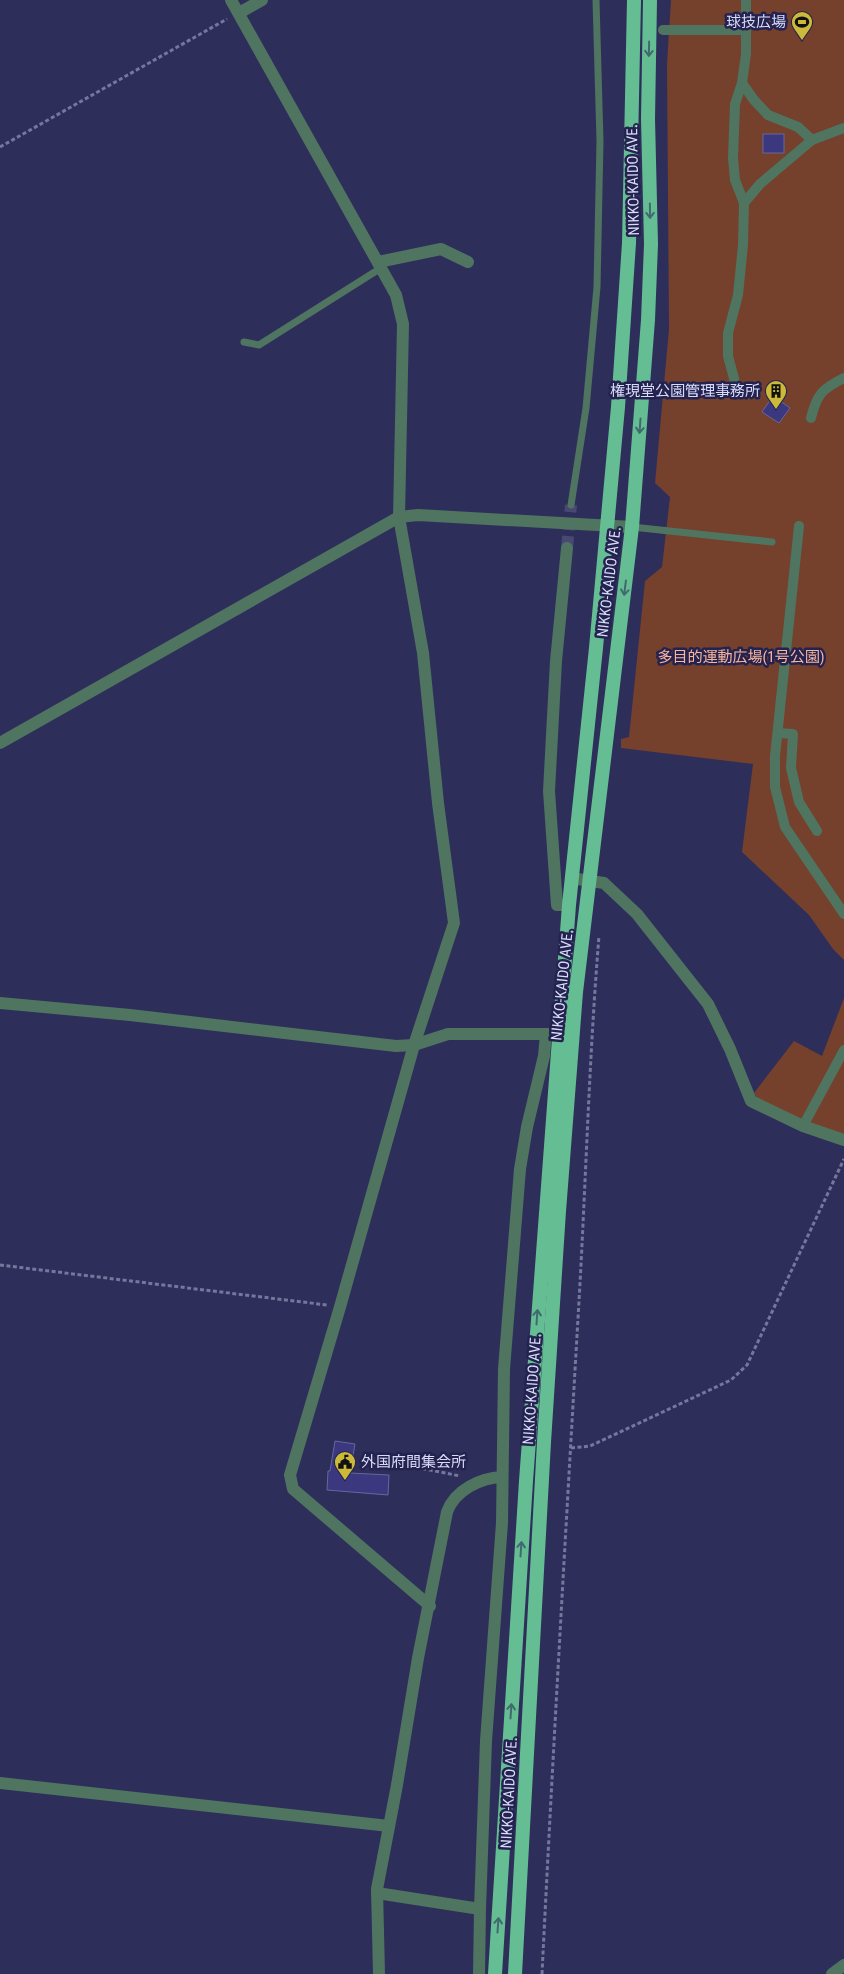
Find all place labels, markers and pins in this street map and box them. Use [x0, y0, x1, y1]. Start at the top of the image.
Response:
sports icon: 球技広場 [790, 10, 814, 41]
place label: 球技広場 [726, 13, 786, 31]
building icon: 権現堂公園管理事務所 [764, 379, 788, 410]
place label: 権現堂公園管理事務所 [610, 382, 760, 400]
public building icon: 外国府間集会所 [333, 1450, 357, 1481]
place label: 外国府間集会所 [361, 1453, 466, 1471]

